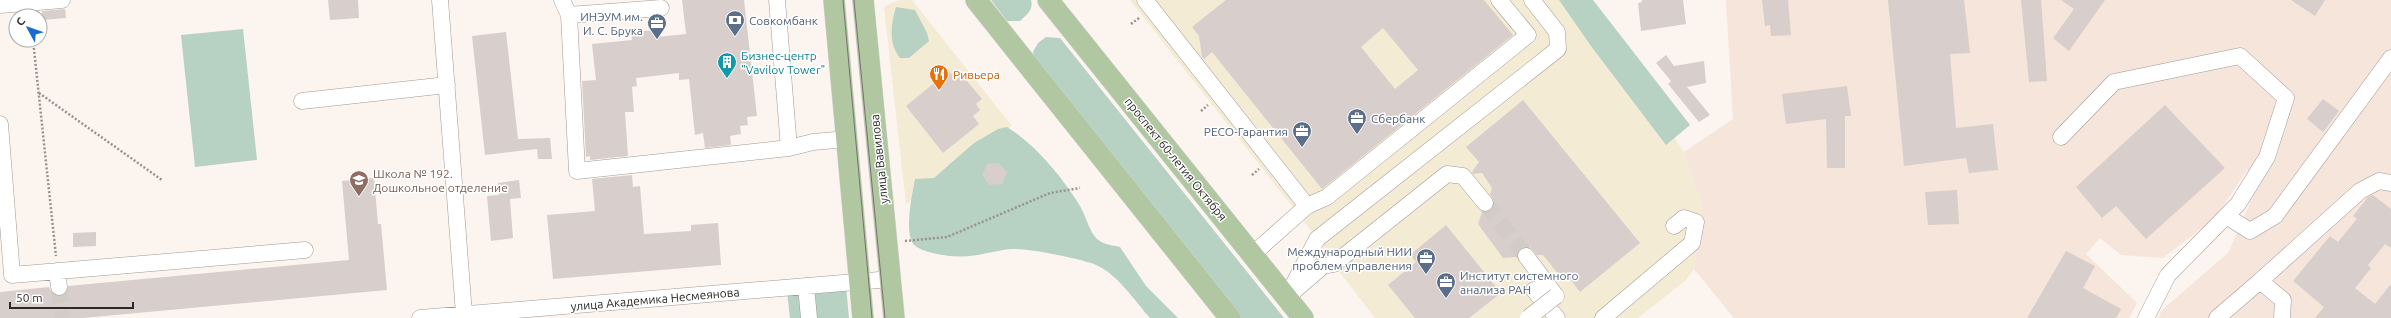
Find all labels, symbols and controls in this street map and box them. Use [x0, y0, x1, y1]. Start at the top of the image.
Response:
north arrow [8, 8, 48, 48]
bank icon: Совкомбанк [724, 9, 746, 37]
place label: ИНЭУМ им. И. С. Брука [580, 10, 643, 37]
office icon: ИНЭУМ им. И. С. Брука [646, 12, 668, 40]
place label: Совкомбанк [749, 14, 818, 27]
text: С [13, 15, 27, 28]
place label: Бизнес-центр "Vavilov Tower" [741, 49, 825, 76]
building icon: Бизнес-центр "Vavilov Tower" [716, 51, 738, 79]
restaurant icon: Ривьера [928, 63, 950, 91]
place label: Ривьера [953, 68, 1000, 81]
street label: проспект 60-летия Октября [1122, 95, 1230, 223]
office icon: Сбербанк [1346, 107, 1368, 135]
place label: Сбербанк [1371, 112, 1425, 125]
street label: улица Вавилова [868, 114, 890, 204]
office icon: РЕСО-Гарантия [1291, 120, 1313, 148]
place label: РЕСО-Гарантия [1204, 125, 1288, 138]
place label: Школа № 192. Дошкольное отделение [373, 167, 508, 194]
school or university icon: Школа № 192. Дошкольное отделение [348, 169, 370, 197]
place label: Международный НИИ проблем управления [1287, 245, 1412, 272]
office icon: Международный НИИ проблем управления [1415, 247, 1437, 275]
place label: Институт системного анализа РАН [1460, 269, 1578, 296]
office icon: Институт системного анализа РАН [1435, 271, 1457, 299]
scale bar [10, 284, 133, 310]
street label: улица Академика Несмеянова [570, 285, 740, 313]
text: 50 m [16, 291, 43, 304]

